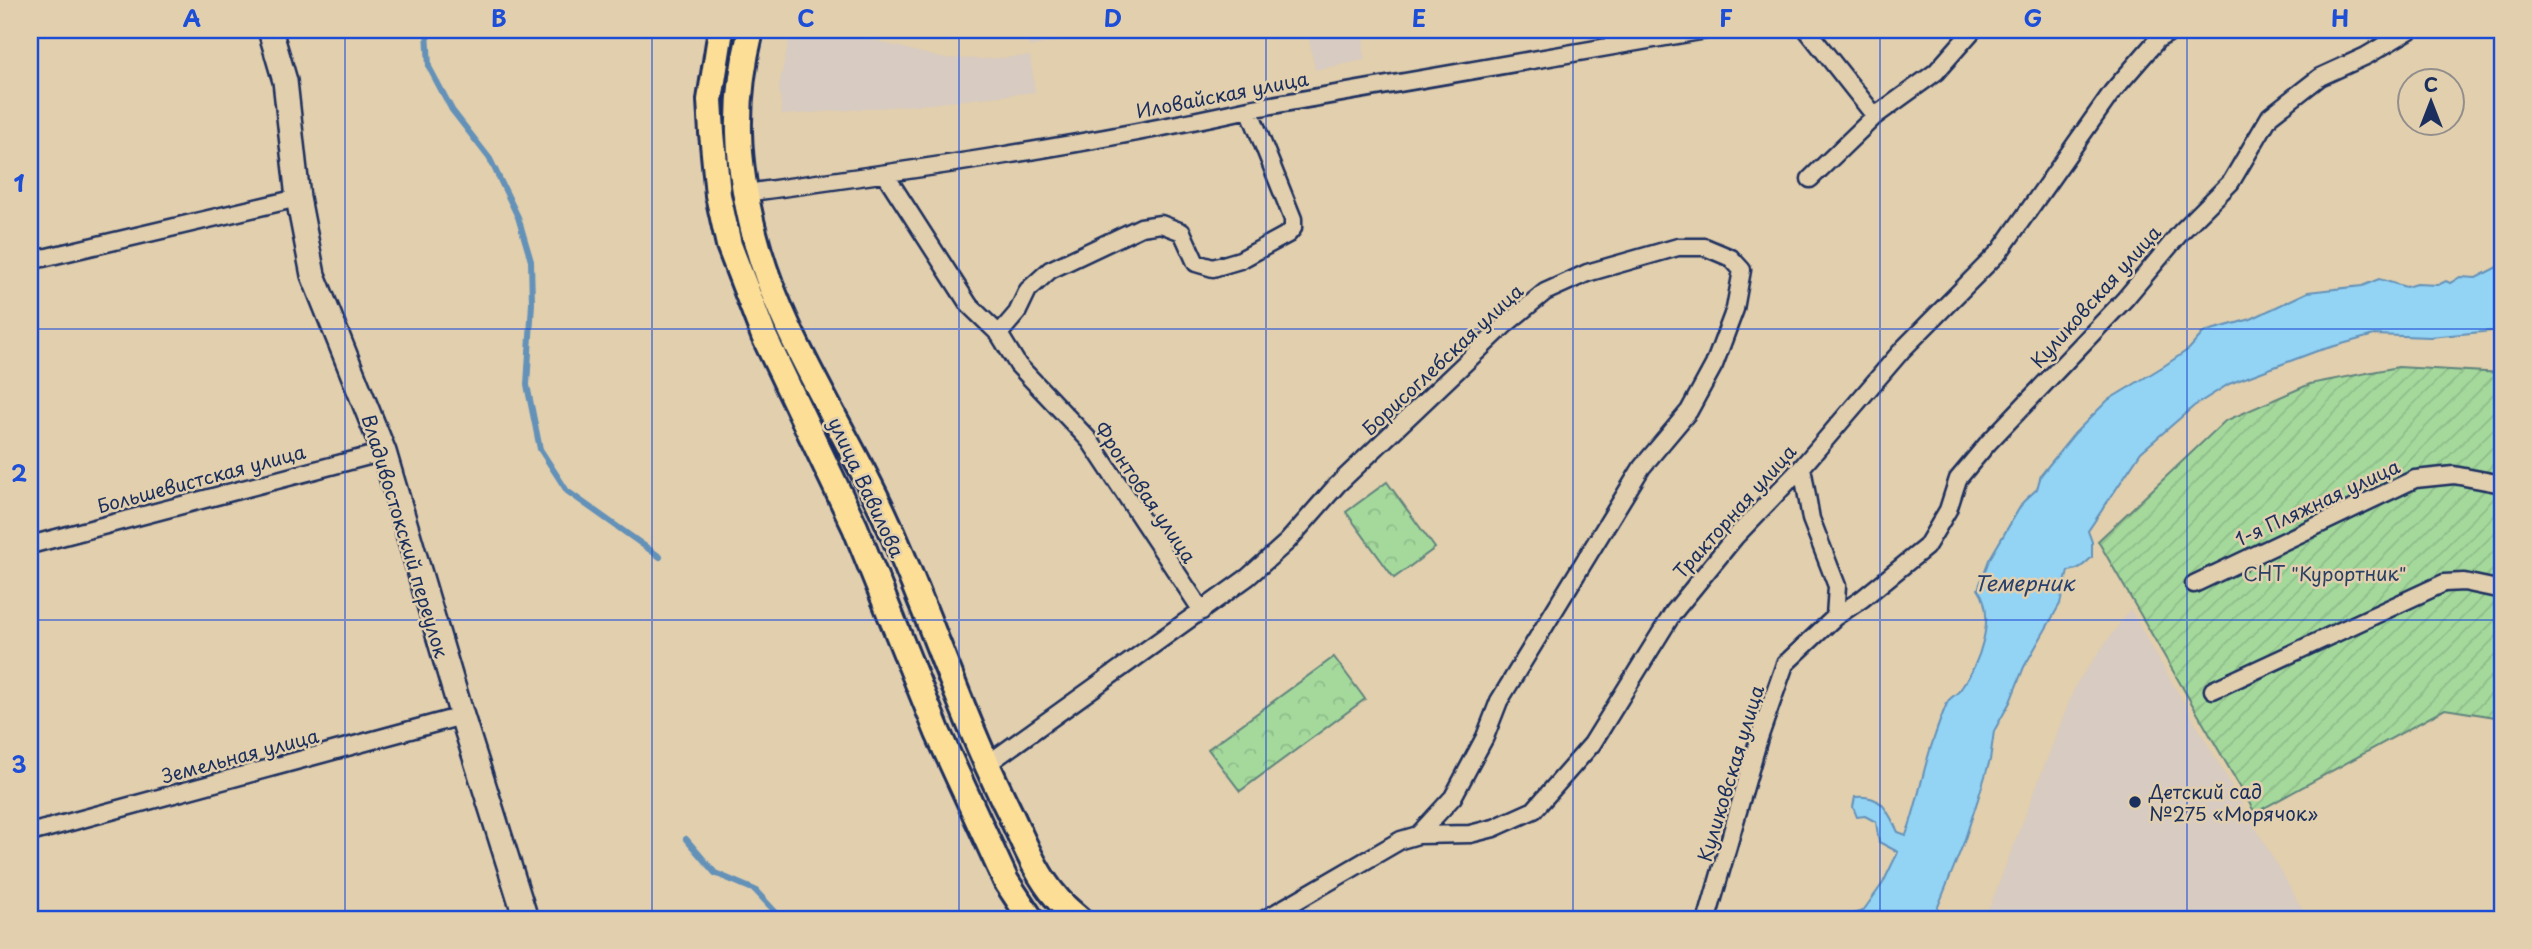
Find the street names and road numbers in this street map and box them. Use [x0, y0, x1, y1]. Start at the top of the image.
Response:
street label: Иловайская улица [1133, 64, 1311, 124]
street label: Куликовская улица [2023, 219, 2167, 373]
street label: Борисоглебская улица [1355, 277, 1529, 441]
street label: Владивостокский переулок [356, 411, 457, 662]
street label: улица Вавилова [822, 412, 912, 562]
street label: Фронтовая улица [1088, 416, 1204, 568]
street label: Большевистская улица [94, 437, 308, 519]
street label: Тракторная улица [1666, 438, 1802, 584]
street label: 1-я Пляжная улица [2230, 451, 2404, 553]
street label: Куликовская улица [1690, 681, 1770, 865]
street label: Земельная улица [158, 721, 322, 789]

